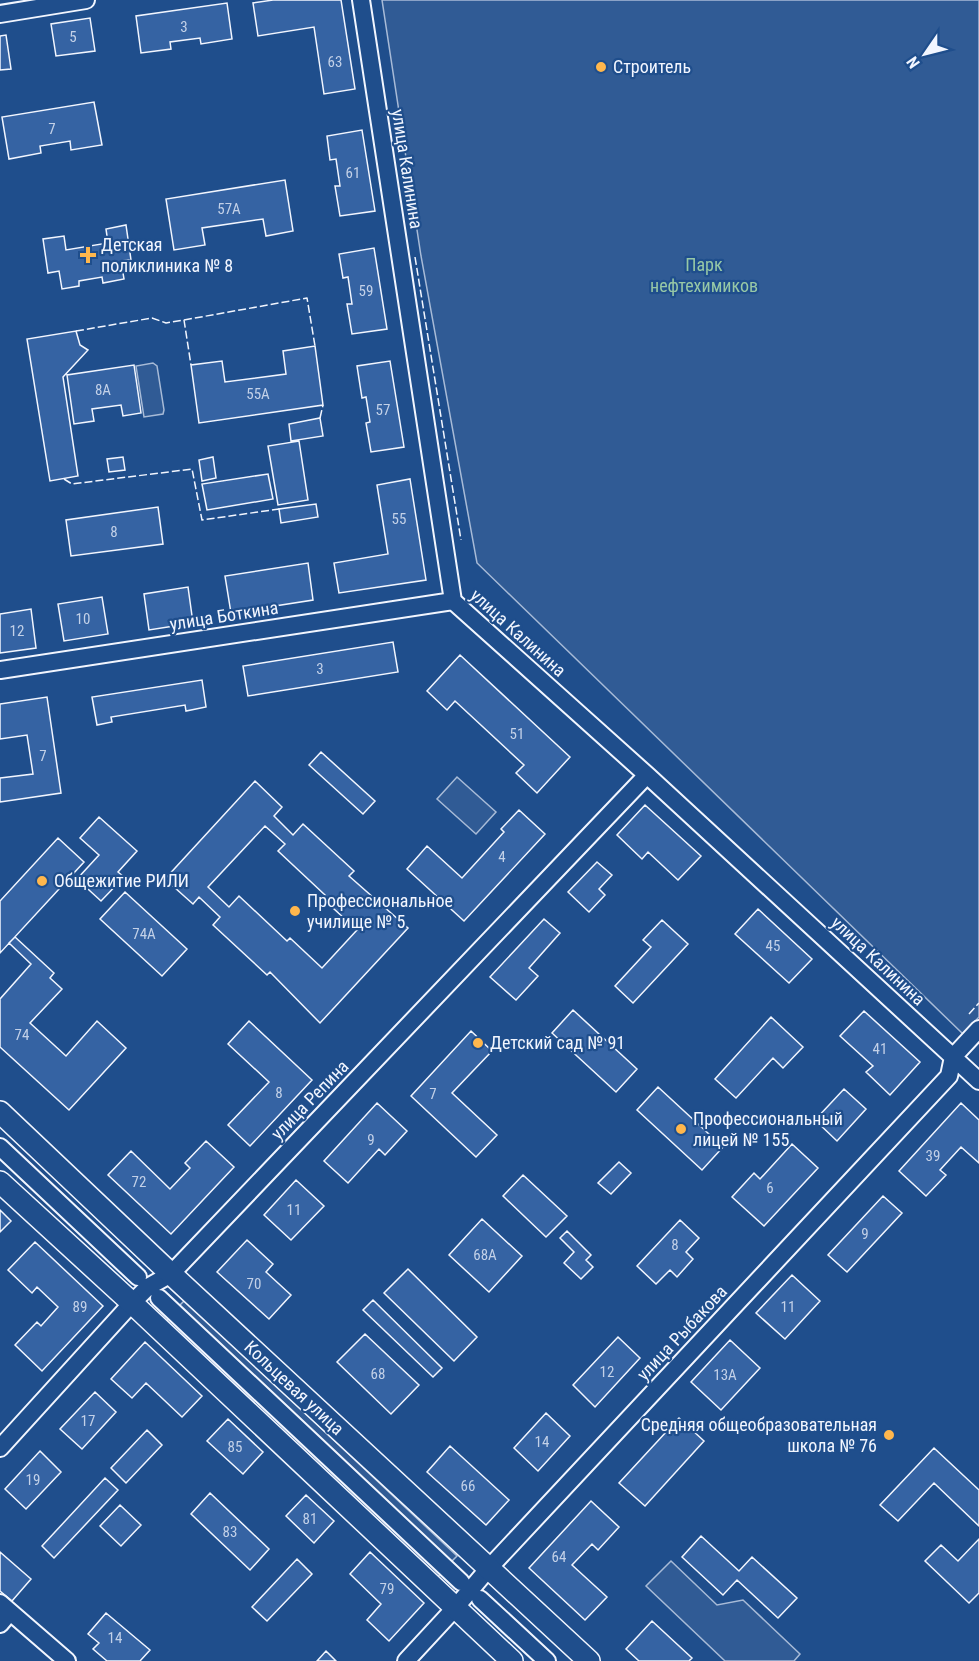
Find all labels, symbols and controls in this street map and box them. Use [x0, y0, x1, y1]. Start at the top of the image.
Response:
house number: 3 [180, 18, 188, 36]
north arrow [895, 24, 955, 84]
house number: 5 [69, 28, 77, 46]
house number: 63 [328, 53, 342, 71]
text: N [903, 53, 924, 72]
place label: Строитель [613, 56, 691, 77]
marker: Строитель [594, 60, 608, 74]
street label: улица Калинина [388, 108, 427, 230]
house number: 7 [48, 120, 56, 138]
house number: 61 [346, 164, 360, 182]
house number: 57А [217, 200, 241, 218]
place label: Детская поликлиника № 8 [101, 234, 233, 276]
marker: Детская поликлиника № 8 [79, 246, 97, 264]
park label: Парк нефтехимиков [650, 254, 758, 296]
house number: 59 [359, 282, 373, 300]
house number: 8А [95, 381, 111, 399]
house number: 55А [246, 385, 270, 403]
house number: 57 [376, 401, 390, 419]
house number: 55 [392, 510, 406, 528]
house number: 8 [110, 523, 118, 541]
street label: улица Калинина [466, 584, 570, 681]
street label: улица Боткина [168, 597, 280, 634]
house number: 10 [76, 610, 90, 628]
house number: 12 [10, 622, 24, 640]
house number: 3 [316, 660, 324, 678]
house number: 51 [510, 725, 524, 743]
house number: 7 [39, 747, 47, 765]
house number: 4 [498, 848, 506, 866]
place label: Общежитие РИЛИ [54, 870, 189, 891]
marker: Общежитие РИЛИ [35, 874, 49, 888]
place label: Профессиональное училище № 5 [307, 890, 453, 932]
marker: Профессиональное училище № 5 [288, 904, 302, 918]
street label: улица Калинина [827, 912, 930, 1010]
house number: 74А [132, 925, 156, 943]
house number: 45 [766, 937, 780, 955]
house number: 74 [15, 1026, 29, 1044]
place label: Детский сад № 91 [490, 1032, 625, 1053]
marker: Детский сад № 91 [471, 1036, 485, 1050]
house number: 41 [873, 1040, 887, 1058]
street label: улица Репина [267, 1056, 353, 1144]
house number: 8 [275, 1084, 283, 1102]
house number: 7 [429, 1085, 437, 1103]
place label: Профессиональный лицей № 155 [693, 1108, 843, 1150]
marker: Профессиональный лицей № 155 [674, 1122, 688, 1136]
house number: 9 [367, 1131, 375, 1149]
house number: 39 [926, 1147, 940, 1165]
house number: 72 [132, 1173, 146, 1191]
house number: 6 [766, 1179, 774, 1197]
house number: 11 [287, 1201, 301, 1219]
house number: 9 [861, 1225, 869, 1243]
house number: 8 [671, 1236, 679, 1254]
house number: 68А [473, 1246, 497, 1264]
house number: 70 [247, 1275, 261, 1293]
street label: улица Рыбакова [632, 1281, 731, 1385]
house number: 89 [73, 1298, 87, 1316]
house number: 11 [781, 1298, 795, 1316]
street label: Кольцевая улица [240, 1336, 348, 1439]
house number: 12 [600, 1363, 614, 1381]
house number: 68 [371, 1365, 385, 1383]
house number: 13А [713, 1366, 737, 1384]
house number: 17 [81, 1412, 95, 1430]
place label: Средняя общеобразовательная школа № 76 [641, 1414, 877, 1456]
marker: Средняя общеобразовательная школа № 76 [882, 1428, 896, 1442]
house number: 14 [535, 1433, 549, 1451]
house number: 85 [228, 1438, 242, 1456]
house number: 19 [26, 1471, 40, 1489]
house number: 66 [461, 1477, 475, 1495]
house number: 81 [303, 1510, 317, 1528]
house number: 83 [223, 1523, 237, 1541]
house number: 64 [552, 1548, 566, 1566]
house number: 79 [380, 1580, 394, 1598]
house number: 14 [108, 1629, 122, 1647]

